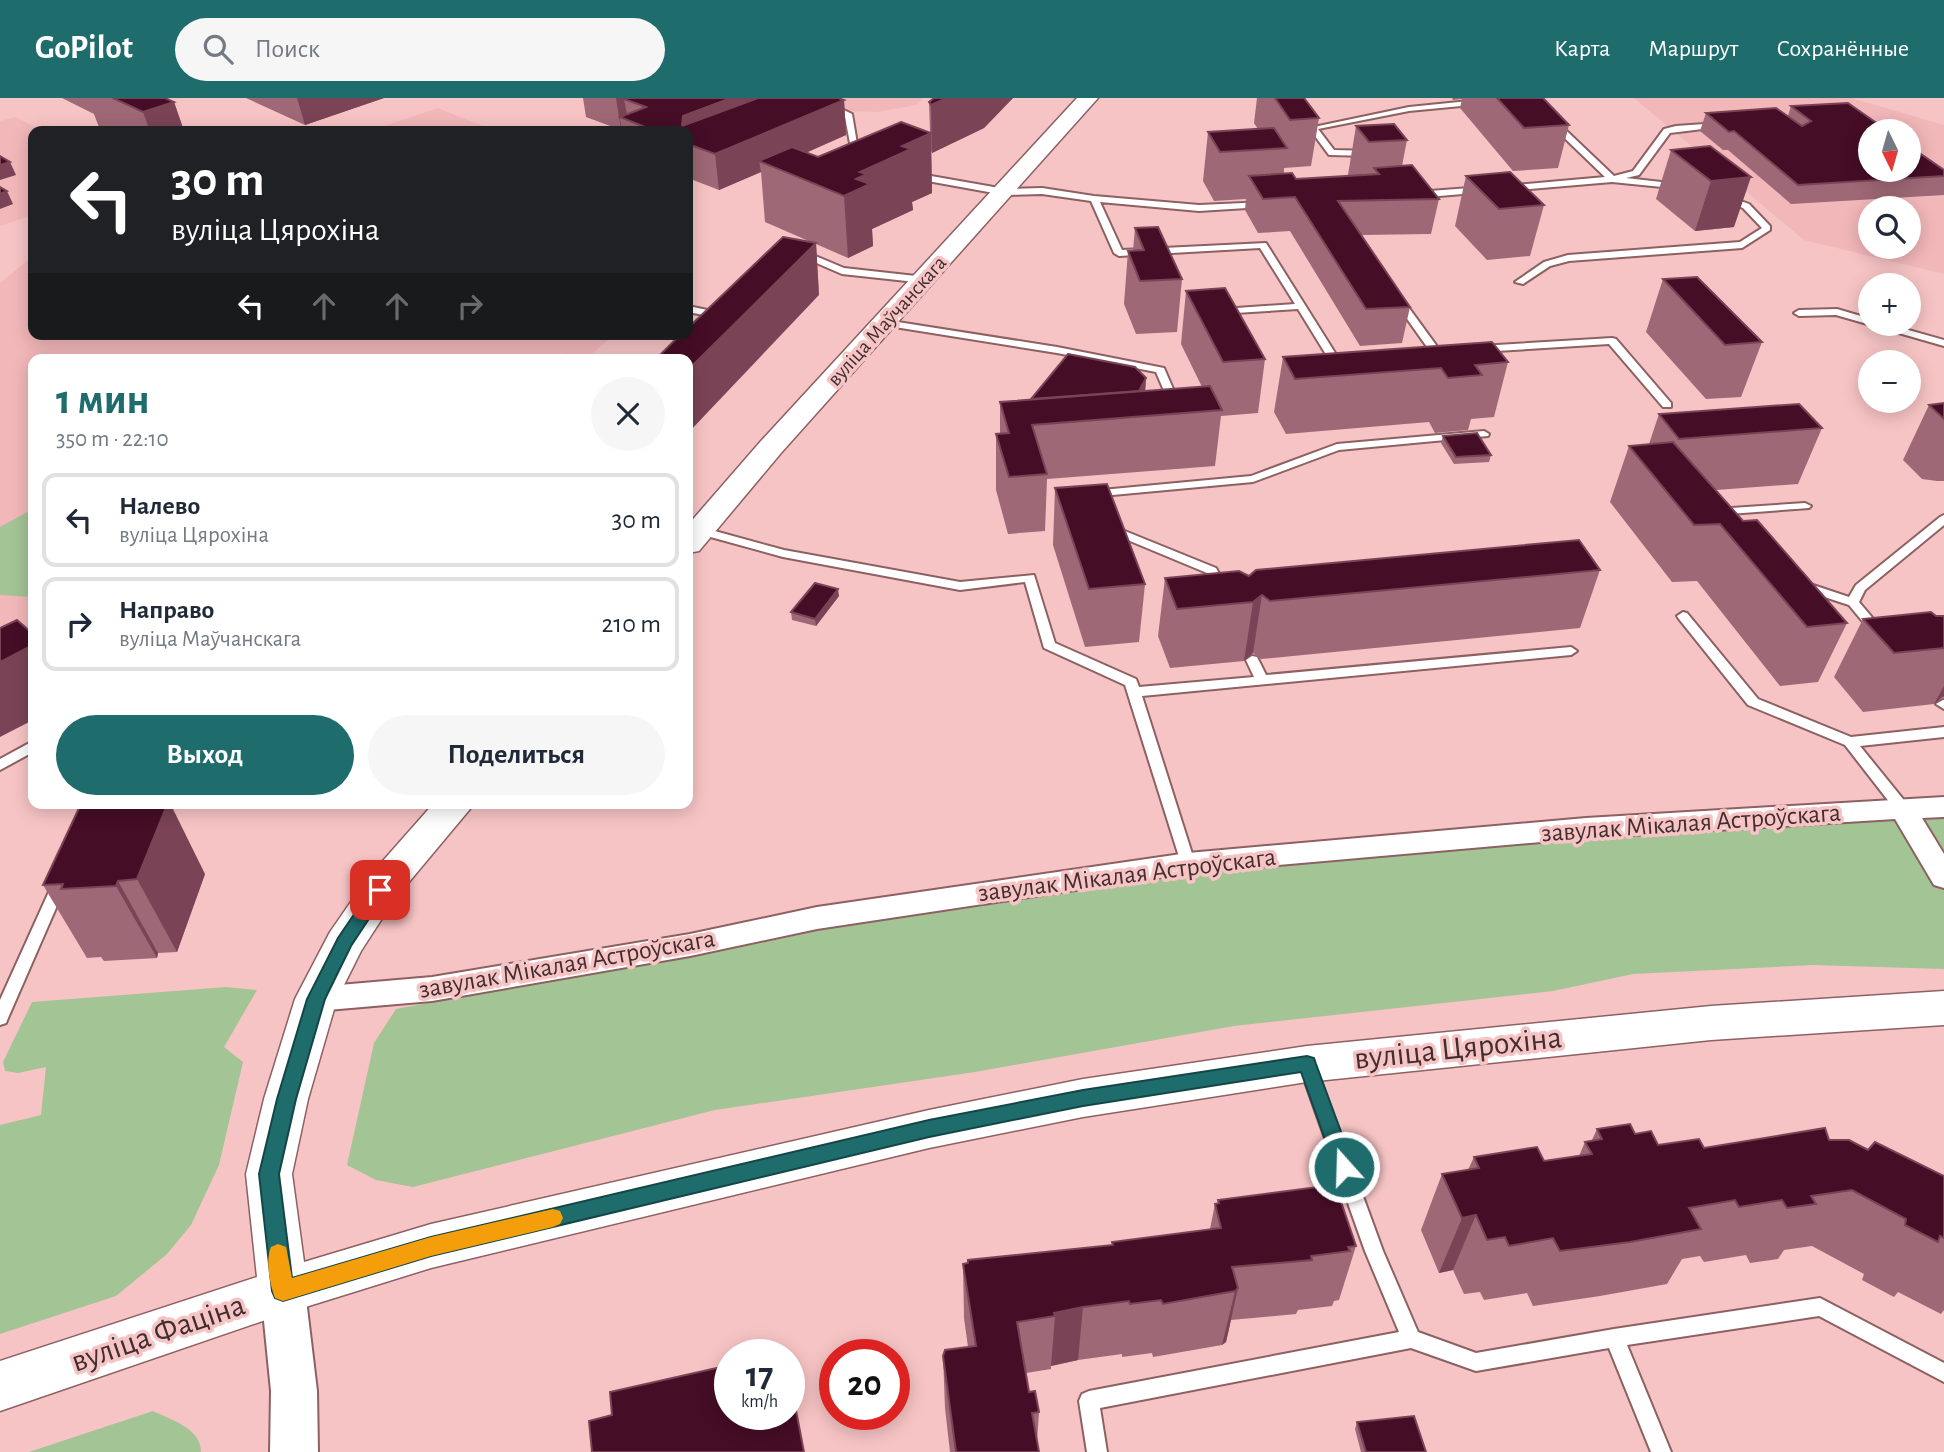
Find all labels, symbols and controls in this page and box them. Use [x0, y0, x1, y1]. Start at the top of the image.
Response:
search box [175, 18, 665, 81]
icon: search [199, 30, 237, 68]
text: GoPilot [35, 32, 133, 65]
text: Поиск [255, 36, 320, 62]
text: Карта [1554, 37, 1610, 61]
text: Маршрут [1648, 37, 1738, 61]
text: Сохранённые [1776, 37, 1909, 61]
north arrow [1858, 119, 1922, 182]
map controls [1858, 119, 1921, 413]
icon: left [56, 154, 147, 245]
text: 30 m [171, 156, 265, 205]
button: search [1858, 196, 1921, 259]
text: вуліца Цярохіна [171, 214, 380, 246]
street label: вуліца Маўчанскага [823, 252, 951, 390]
button: + [1858, 273, 1921, 336]
icon: left [232, 287, 270, 325]
icon: ahead [305, 287, 343, 325]
icon: ahead [378, 287, 416, 325]
icon: right [451, 287, 489, 325]
button: − [1858, 350, 1921, 413]
button: close [591, 377, 665, 451]
text: 1 мин [56, 379, 150, 421]
text: 350 m · 22:10 [56, 428, 169, 451]
text: Налево [119, 493, 200, 519]
icon: left [60, 501, 98, 539]
text: 30 m [611, 507, 661, 533]
text: вуліца Цярохіна [119, 524, 269, 547]
text: Направо [119, 597, 214, 623]
icon: right [60, 605, 98, 643]
text: 210 m [601, 611, 661, 637]
text: вуліца Маўчанскага [119, 628, 301, 651]
button: Выход [56, 715, 354, 795]
button: Поделиться [368, 715, 665, 795]
street label: завулак Мікалая Астроўскага [1540, 800, 1842, 846]
street label: завулак Мікалая Астроўскага [976, 844, 1278, 906]
pin [350, 860, 410, 920]
icon: arrive [361, 871, 399, 909]
street label: завулак Мікалая Астроўскага [417, 925, 717, 1003]
street label: вуліца Цярохіна [1353, 1021, 1563, 1075]
position arrow [1307, 1130, 1381, 1204]
street label: вуліца Фаціна [67, 1288, 249, 1378]
speed limit sign: 20 [819, 1339, 910, 1430]
text: 17 [746, 1358, 773, 1393]
text: km/h [741, 1393, 778, 1411]

